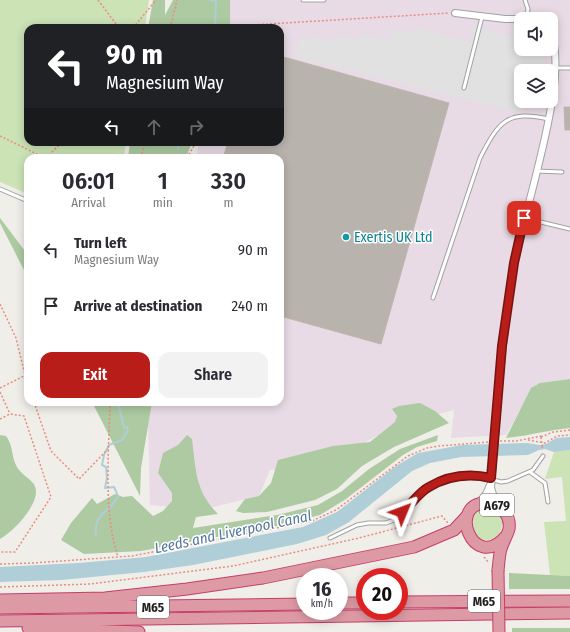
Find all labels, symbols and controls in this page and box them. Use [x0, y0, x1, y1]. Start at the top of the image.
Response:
map controls [514, 12, 558, 108]
button: sound [514, 12, 558, 56]
text: 90 m [106, 38, 163, 71]
icon: left [40, 40, 92, 92]
button: layers [514, 64, 558, 108]
text: Magnesium Way [106, 72, 224, 94]
icon: left [101, 116, 123, 138]
icon: ahead [143, 116, 165, 138]
icon: right [185, 116, 207, 138]
text: 06:01 [62, 167, 115, 195]
text: 1 [158, 167, 168, 195]
text: 330 [211, 167, 246, 195]
text: Arrival [71, 195, 106, 210]
text: min [153, 195, 173, 210]
text: m [223, 195, 233, 210]
pin [507, 201, 541, 235]
icon: arrive [513, 207, 535, 229]
place label: Exertis UK Ltd [354, 229, 432, 246]
marker: Exertis UK Ltd [341, 232, 351, 242]
text: Turn left [74, 234, 127, 252]
icon: left [40, 239, 62, 261]
text: 90 m [238, 241, 268, 259]
text: Magnesium Way [74, 252, 159, 267]
icon: arrive [40, 295, 62, 317]
text: Arrive at destination [74, 297, 202, 315]
text: 240 m [232, 297, 268, 315]
button: Exit [40, 352, 150, 398]
button: Share [158, 352, 268, 398]
position arrow [381, 491, 423, 533]
road number: A679 [480, 494, 514, 516]
water label: Leeds and Liverpool Canal [153, 507, 313, 557]
speed limit sign: 20 [356, 568, 408, 620]
text: 16 [313, 577, 331, 601]
road number: M65 [468, 590, 500, 612]
road number: M65 [137, 596, 169, 618]
text: km/h [311, 598, 333, 610]

